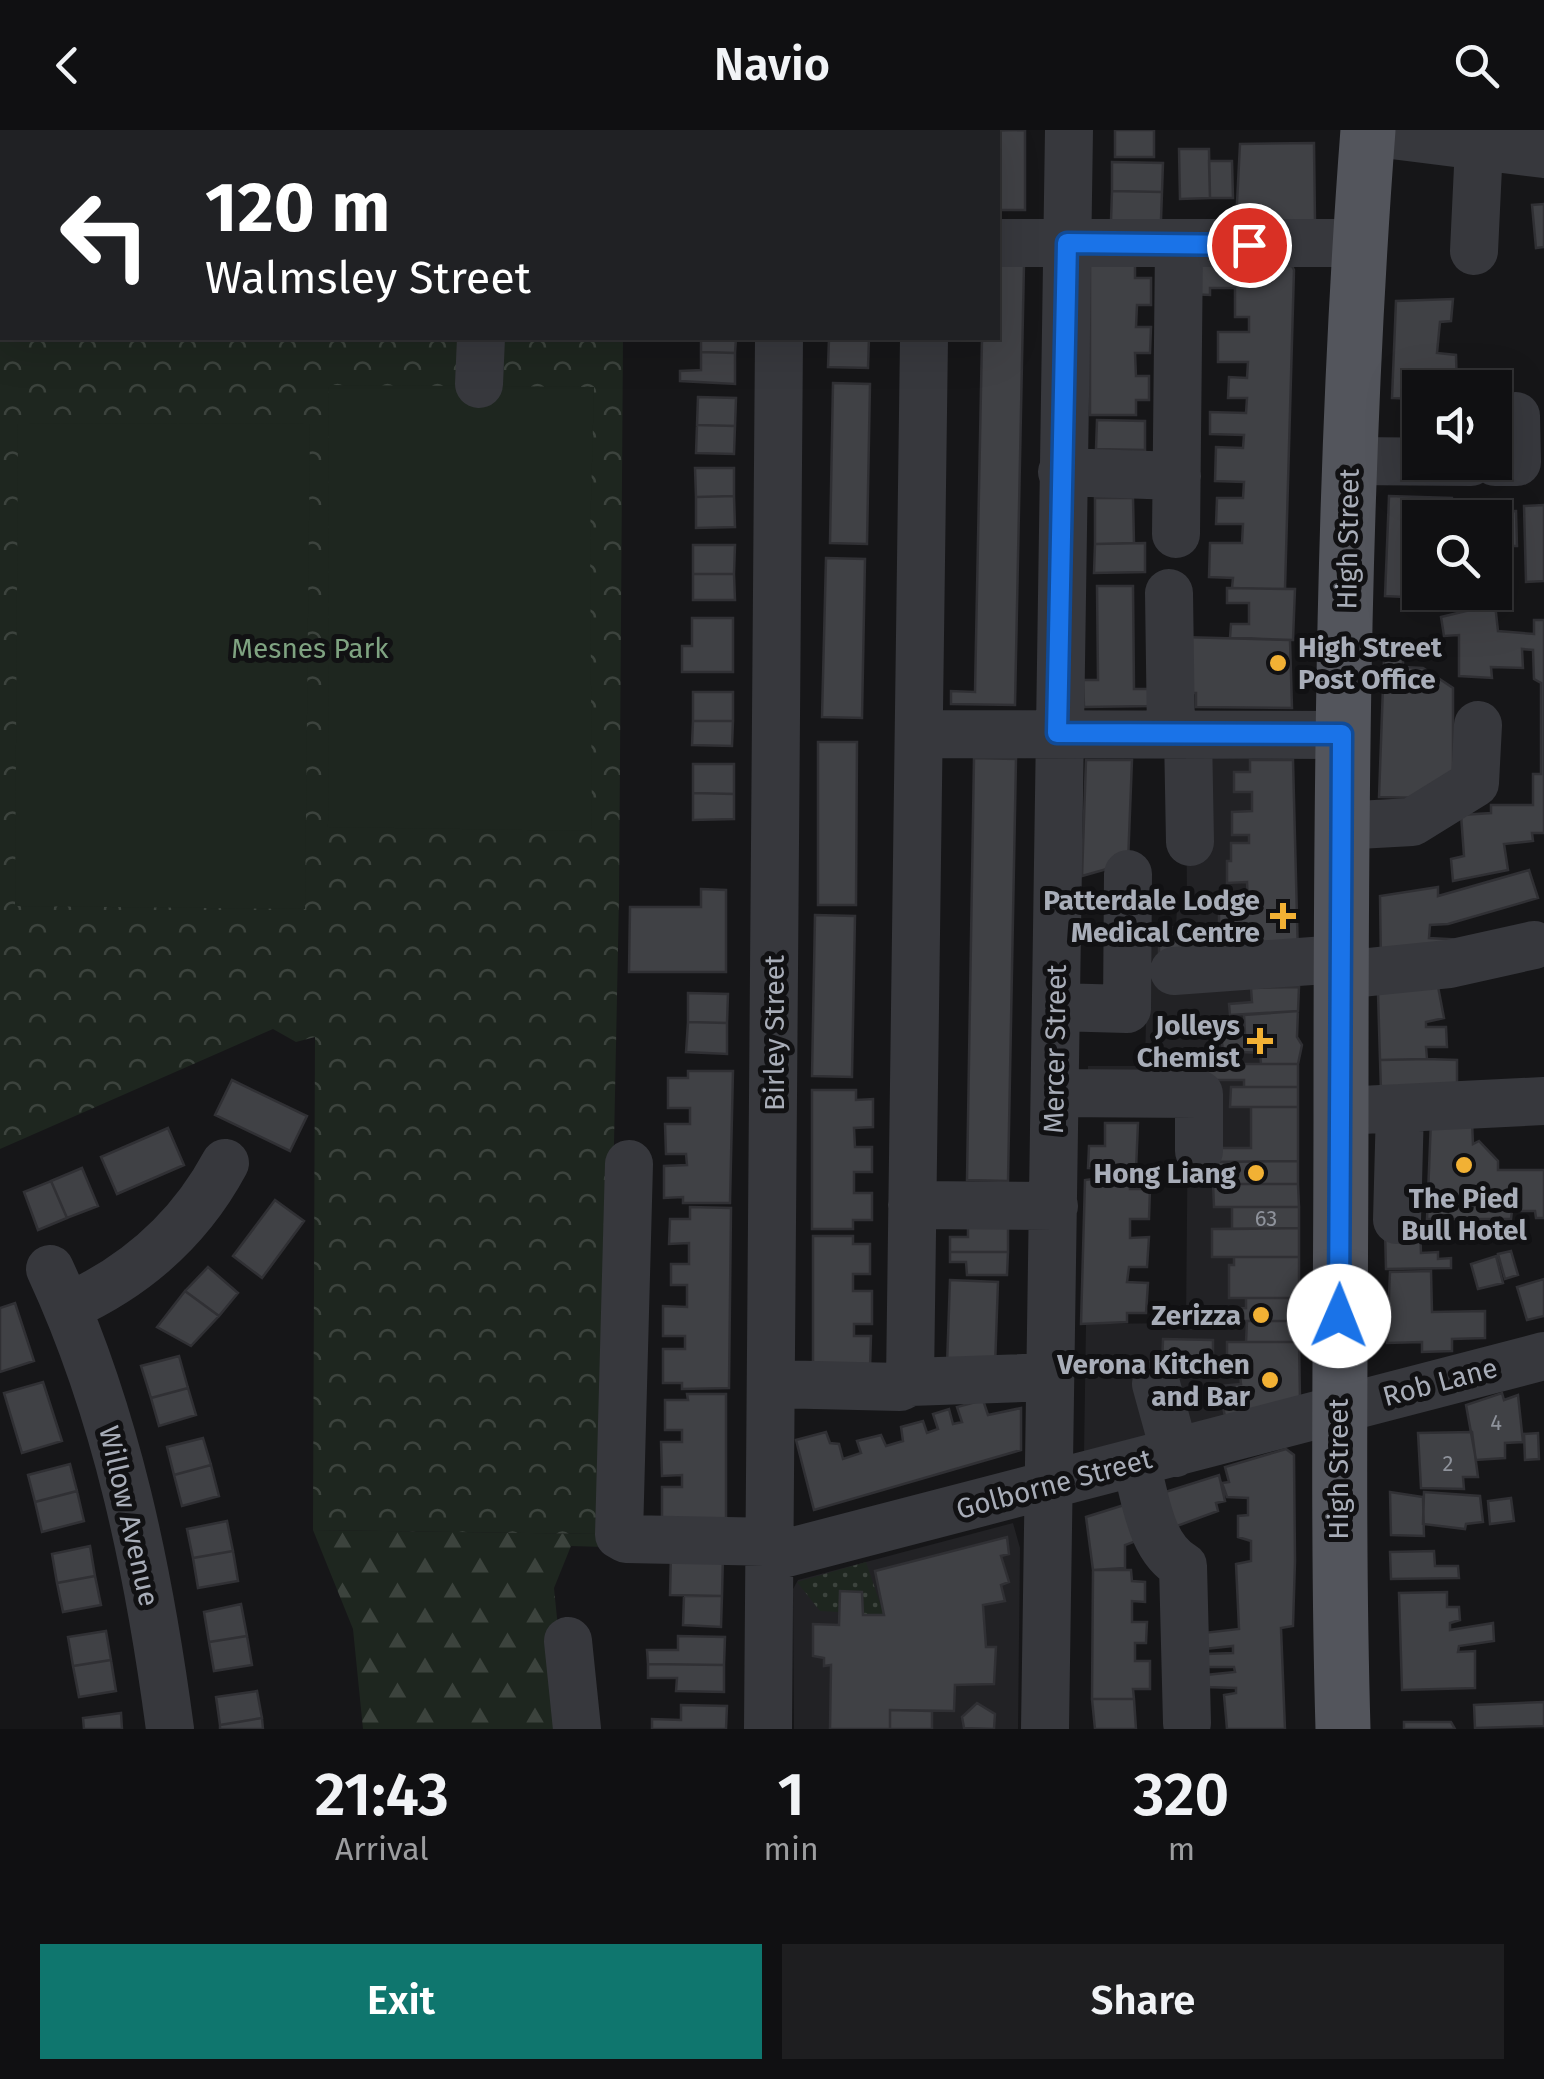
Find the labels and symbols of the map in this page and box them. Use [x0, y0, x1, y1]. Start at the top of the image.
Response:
pin [1207, 203, 1292, 288]
street label: High Street [1330, 467, 1366, 610]
place label: High Street Post Office [1298, 631, 1443, 696]
park label: Mesnes Park [231, 632, 389, 665]
marker: High Street Post Office [1267, 652, 1289, 674]
place label: Patterdale Lodge Medical Centre [1043, 884, 1260, 949]
marker: Patterdale Lodge Medical Centre [1270, 903, 1296, 929]
street label: Birley Street [758, 954, 791, 1111]
street label: Mercer Street [1037, 963, 1073, 1134]
place label: Jolleys Chemist [1137, 1009, 1241, 1074]
marker: Jolleys Chemist [1249, 1030, 1271, 1052]
marker: The Pied Bull Hotel [1453, 1154, 1475, 1176]
place label: Hong Liang [1094, 1157, 1237, 1190]
marker: Hong Liang [1245, 1162, 1267, 1184]
place label: The Pied Bull Hotel [1401, 1182, 1528, 1247]
house number: 63 [1255, 1205, 1277, 1232]
position arrow [1287, 1264, 1391, 1368]
place label: Zerizza [1151, 1299, 1241, 1332]
marker: Zerizza [1250, 1304, 1272, 1326]
place label: Verona Kitchen and Bar [1056, 1348, 1251, 1413]
street label: Rob Lane [1379, 1351, 1501, 1413]
marker: Verona Kitchen and Bar [1259, 1369, 1281, 1391]
street label: High Street [1322, 1397, 1355, 1540]
house number: 4 [1490, 1409, 1502, 1436]
street label: Willow Avenue [92, 1423, 166, 1609]
street label: Golborne Street [953, 1442, 1156, 1526]
house number: 2 [1443, 1450, 1453, 1477]

